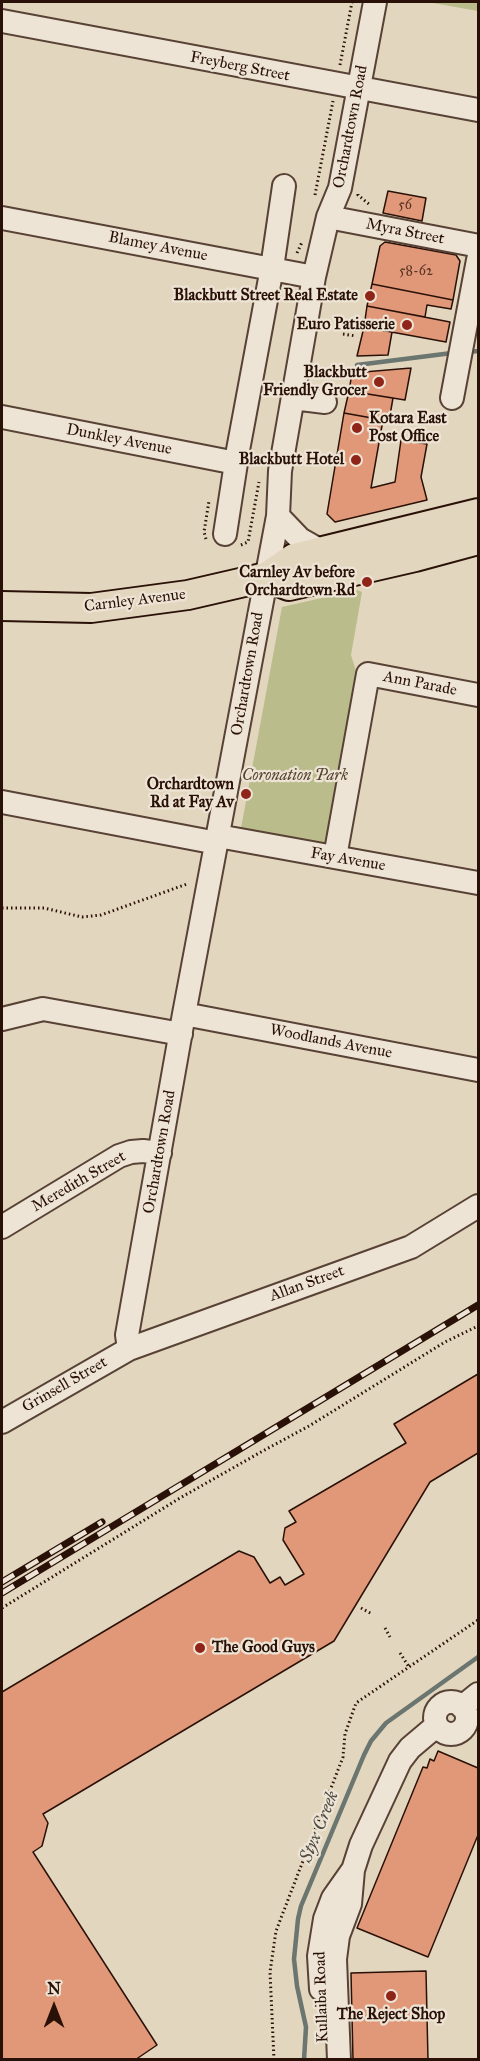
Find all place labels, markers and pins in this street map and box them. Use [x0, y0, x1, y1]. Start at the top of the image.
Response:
place label: Blackbutt Street Real Estate [174, 286, 358, 306]
marker: Blackbutt Street Real Estate [363, 289, 377, 303]
place label: Euro Patisserie [296, 315, 395, 335]
marker: Euro Patisserie [400, 318, 414, 332]
place label: Blackbutt Friendly Grocer [263, 363, 367, 401]
marker: Blackbutt Friendly Grocer [372, 375, 386, 389]
place label: Kotara East Post Office [369, 409, 447, 447]
marker: Kotara East Post Office [350, 421, 364, 435]
place label: Blackbutt Hotel [239, 450, 344, 470]
marker: Blackbutt Hotel [349, 453, 363, 467]
place label: Carnley Av before Orchardtown Rd [239, 563, 355, 601]
marker: Carnley Av before Orchardtown Rd [360, 575, 374, 589]
place label: Orchardtown Rd at Fay Av [147, 775, 234, 813]
marker: Orchardtown Rd at Fay Av [239, 787, 253, 801]
place label: The Good Guys [212, 1638, 315, 1658]
marker: The Good Guys [193, 1641, 207, 1655]
marker: The Reject Shop [384, 1989, 398, 2003]
place label: The Reject Shop [337, 2005, 445, 2025]

